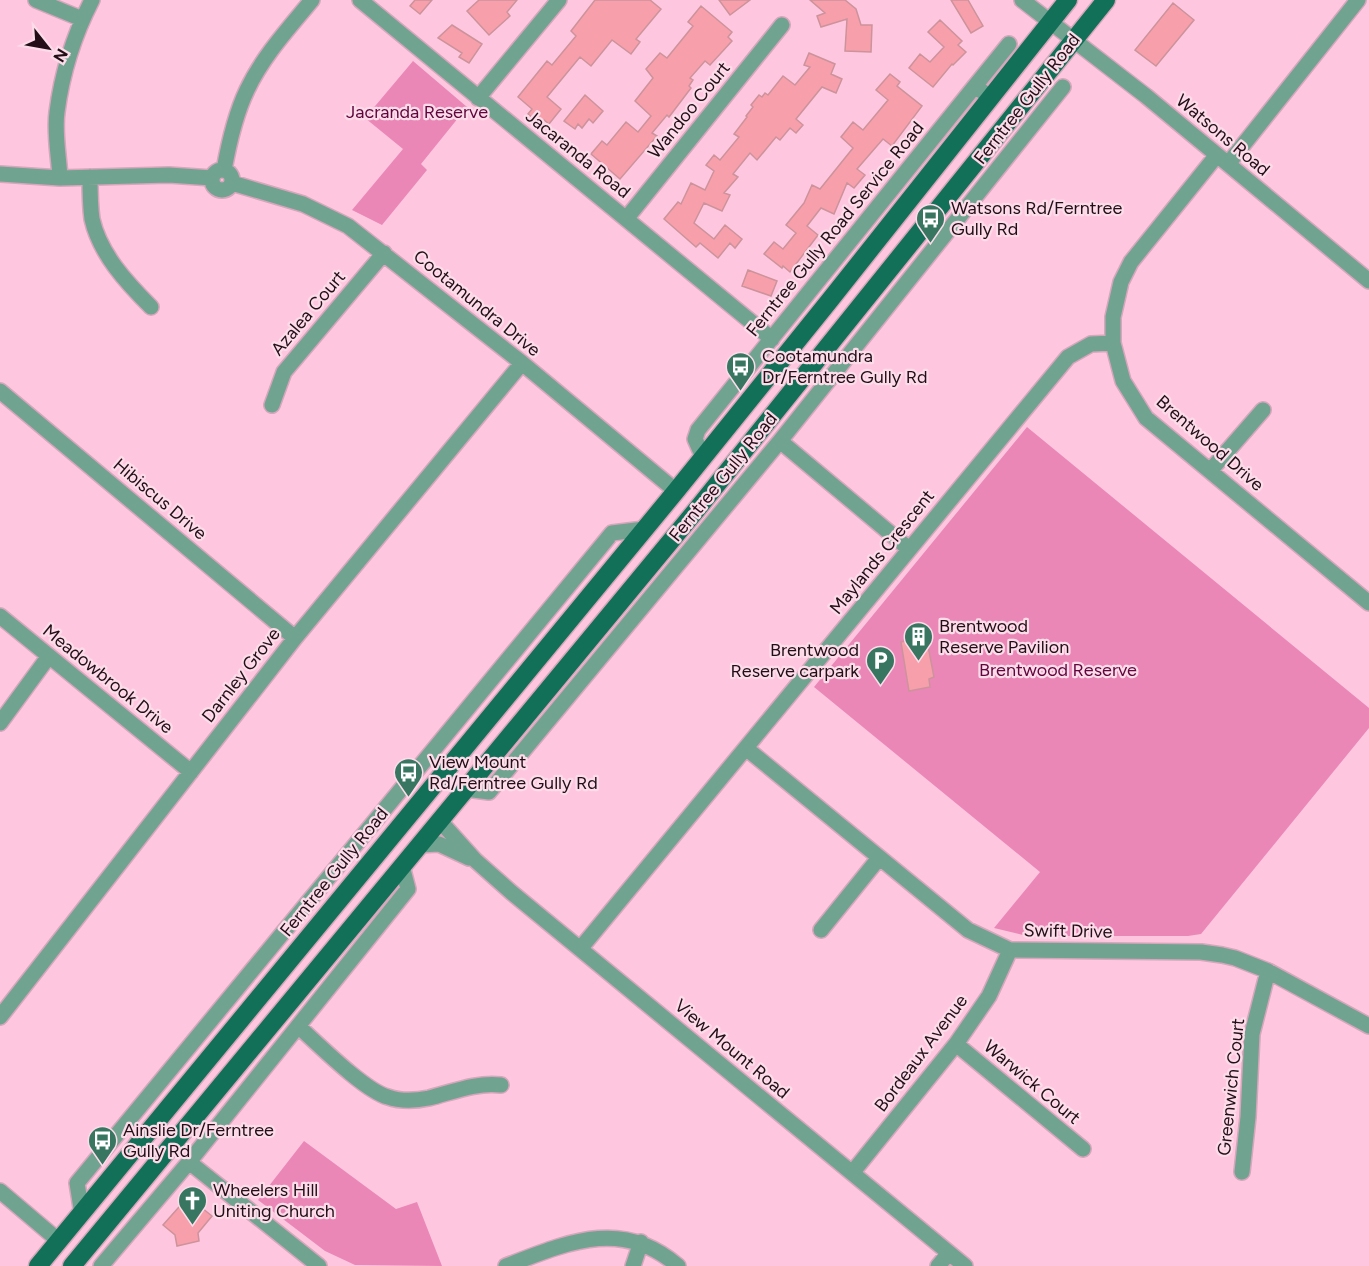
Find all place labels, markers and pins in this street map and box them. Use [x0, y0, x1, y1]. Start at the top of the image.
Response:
place label: Watsons Rd/Ferntree Gully Rd [951, 197, 1122, 240]
bus stop icon: Watsons Rd/Ferntree Gully Rd [914, 202, 946, 244]
place label: Cootamundra Dr/Ferntree Gully Rd [762, 345, 927, 388]
bus stop icon: Cootamundra Dr/Ferntree Gully Rd [725, 350, 757, 392]
place label: Brentwood Reserve Pavilion [939, 615, 1069, 658]
building icon: Brentwood Reserve Pavilion [902, 620, 934, 662]
place label: Brentwood Reserve carpark [731, 639, 859, 682]
parking icon: Brentwood Reserve carpark [864, 644, 896, 686]
place label: View Mount Rd/Ferntree Gully Rd [429, 751, 598, 794]
bus stop icon: View Mount Rd/Ferntree Gully Rd [392, 756, 424, 798]
place label: Ainslie Dr/Ferntree Gully Rd [123, 1119, 274, 1162]
bus stop icon: Ainslie Dr/Ferntree Gully Rd [86, 1124, 118, 1166]
place label: Wheelers Hill Uniting Church [213, 1179, 335, 1222]
church icon: Wheelers Hill Uniting Church [176, 1184, 208, 1226]

